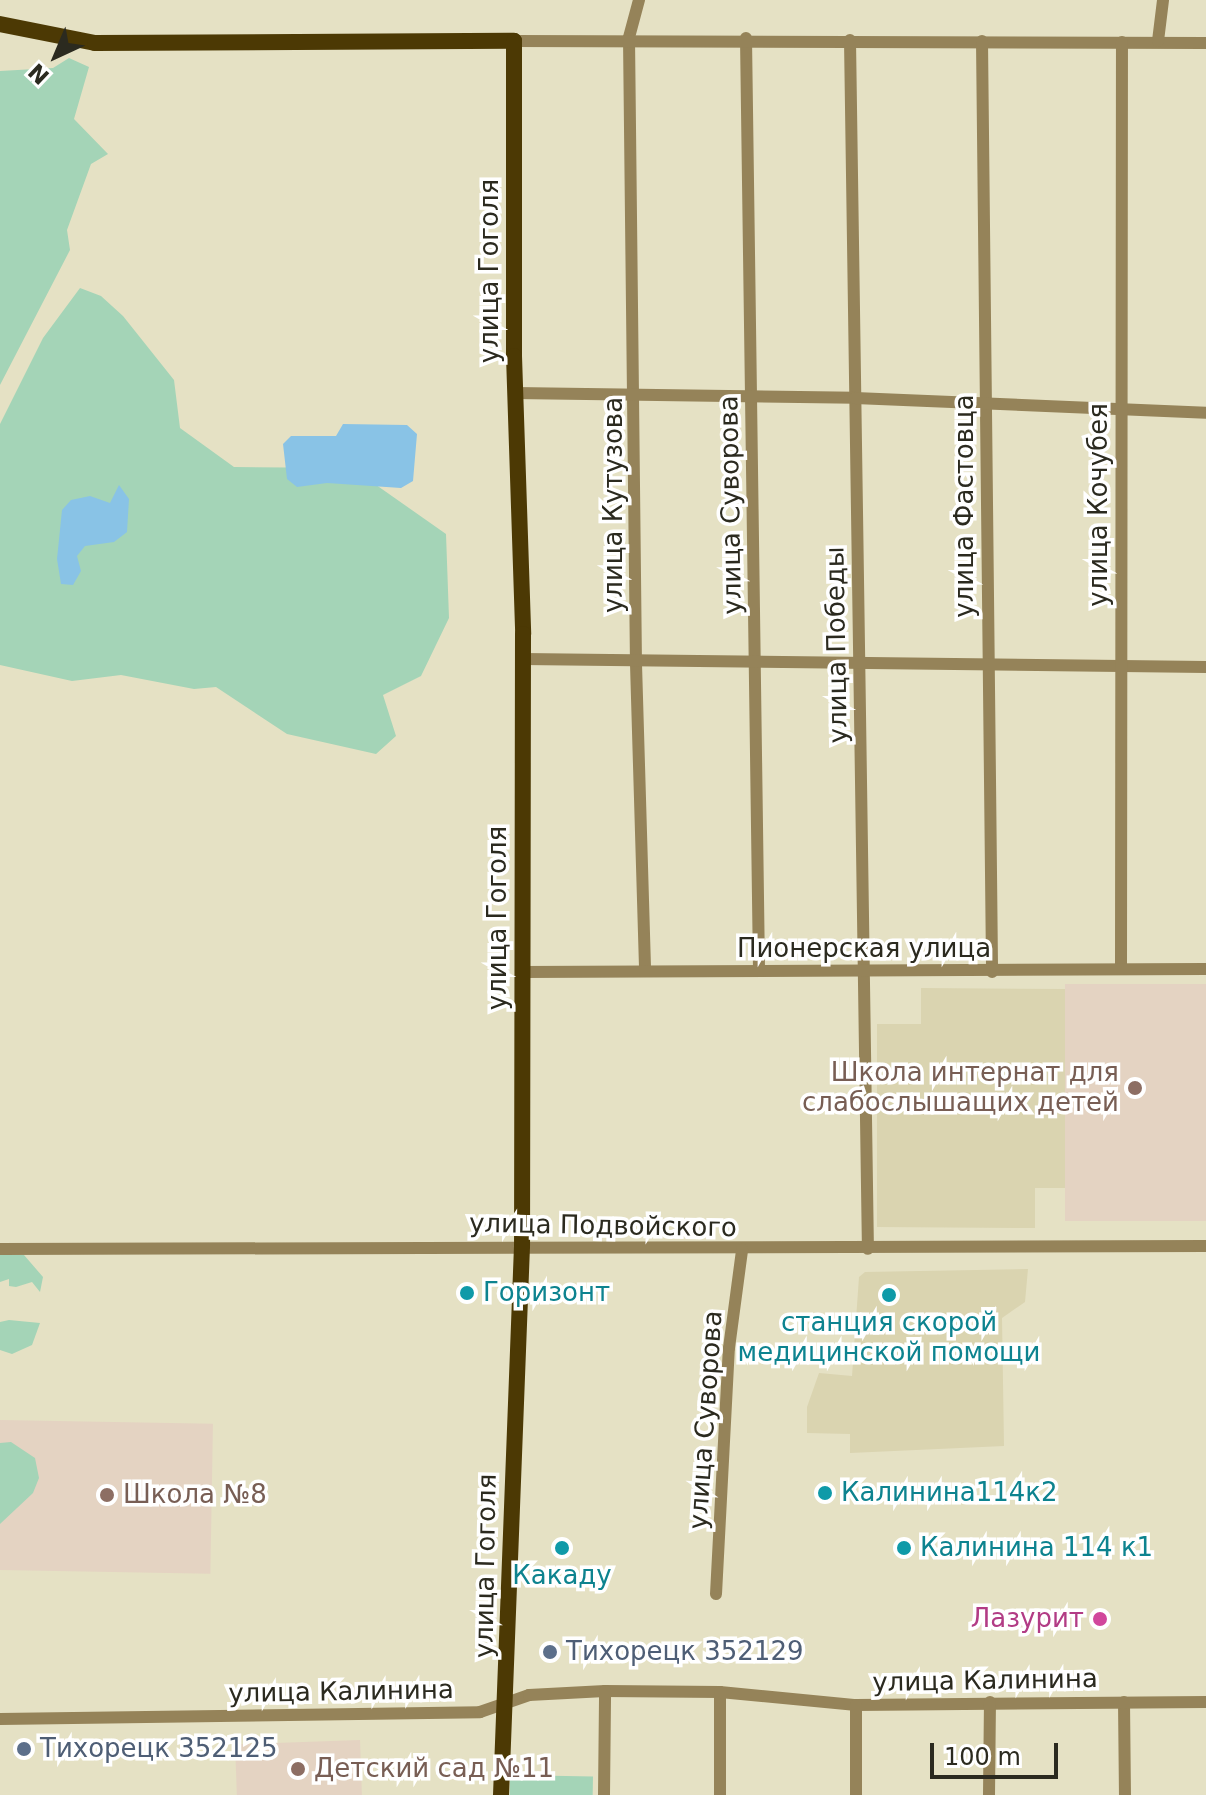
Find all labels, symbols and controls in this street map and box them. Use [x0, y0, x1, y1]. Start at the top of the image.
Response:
north arrow [16, 16, 96, 96]
text: N [24, 58, 54, 89]
street label: улица Гоголя [474, 179, 506, 363]
street label: улица Фастовца [949, 394, 981, 618]
street label: улица Суворова [713, 395, 749, 615]
street label: улица Кутузова [598, 397, 630, 613]
street label: улица Кочубея [1083, 403, 1115, 607]
street label: улица Победы [820, 546, 854, 744]
street label: улица Гоголя [482, 826, 514, 1010]
street label: Пионерская улица [737, 933, 991, 965]
place label: Школа интернат для слабослышащих детей [802, 1057, 1119, 1118]
marker: Школа интернат для слабослышащих детей [1126, 1079, 1144, 1097]
street label: улица Подвойского [469, 1208, 737, 1244]
place label: Горизонт [483, 1277, 610, 1309]
marker: Горизонт [458, 1284, 476, 1302]
marker: станция скорой медицинской помощи [880, 1286, 898, 1304]
place label: станция скорой медицинской помощи [738, 1307, 1040, 1368]
street label: улица Суворова [683, 1310, 729, 1530]
street label: улица Гоголя [469, 1474, 503, 1658]
place label: Калинина114к2 [841, 1477, 1058, 1509]
place label: Школа №8 [123, 1479, 267, 1511]
marker: Калинина114к2 [816, 1484, 834, 1502]
marker: Школа №8 [98, 1486, 116, 1504]
place label: Калинина 114 к1 [920, 1532, 1153, 1564]
marker: Какаду [553, 1539, 571, 1557]
marker: Калинина 114 к1 [895, 1539, 913, 1557]
place label: Какаду [512, 1560, 612, 1592]
place label: Лазурит [971, 1603, 1084, 1635]
marker: Лазурит [1091, 1610, 1109, 1628]
place label: Тихорецк 352129 [566, 1636, 803, 1668]
marker: Тихорецк 352129 [541, 1643, 559, 1661]
street label: улица Калинина [872, 1663, 1098, 1699]
street label: улица Калинина [228, 1674, 454, 1710]
scale bar [934, 1727, 1062, 1777]
place label: Тихорецк 352125 [40, 1733, 277, 1765]
marker: Тихорецк 352125 [15, 1740, 33, 1758]
text: 100 m [944, 1743, 1021, 1771]
place label: Детский сад №11 [314, 1753, 554, 1785]
marker: Детский сад №11 [289, 1760, 307, 1778]

